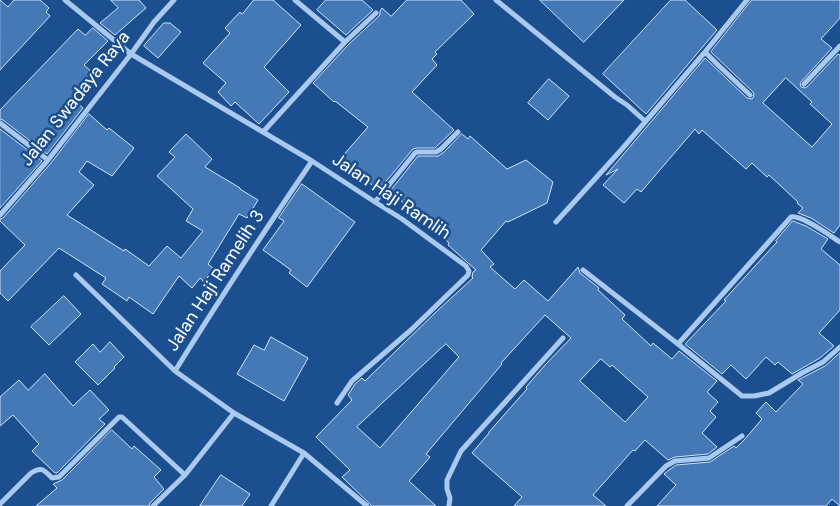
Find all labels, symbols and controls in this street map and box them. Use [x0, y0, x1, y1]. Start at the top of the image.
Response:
street label: Jalan Swadaya Raya [17, 27, 135, 171]
street label: Jalan Haji Ramlih [328, 149, 454, 245]
street label: Jalan Haji Ramelih 3 [162, 206, 270, 356]

